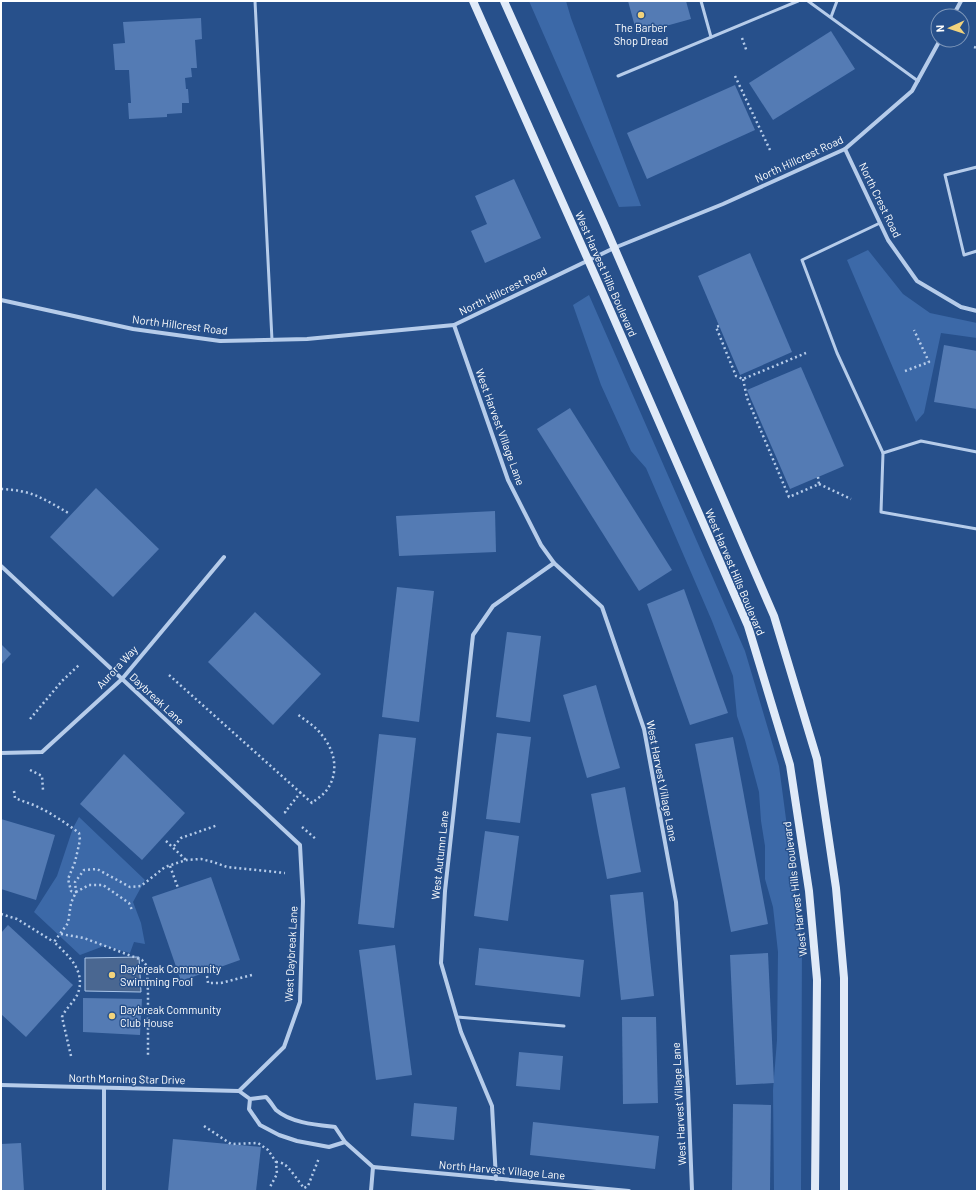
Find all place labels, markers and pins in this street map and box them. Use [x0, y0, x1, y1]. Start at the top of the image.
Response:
marker: The Barber Shop Dread [636, 10, 646, 20]
place label: The Barber Shop Dread [614, 21, 668, 47]
place label: Daybreak Community Swimming Pool [120, 962, 221, 988]
marker: Daybreak Community Swimming Pool [107, 970, 117, 980]
place label: Daybreak Community Club House [120, 1003, 221, 1029]
marker: Daybreak Community Club House [107, 1011, 117, 1021]

